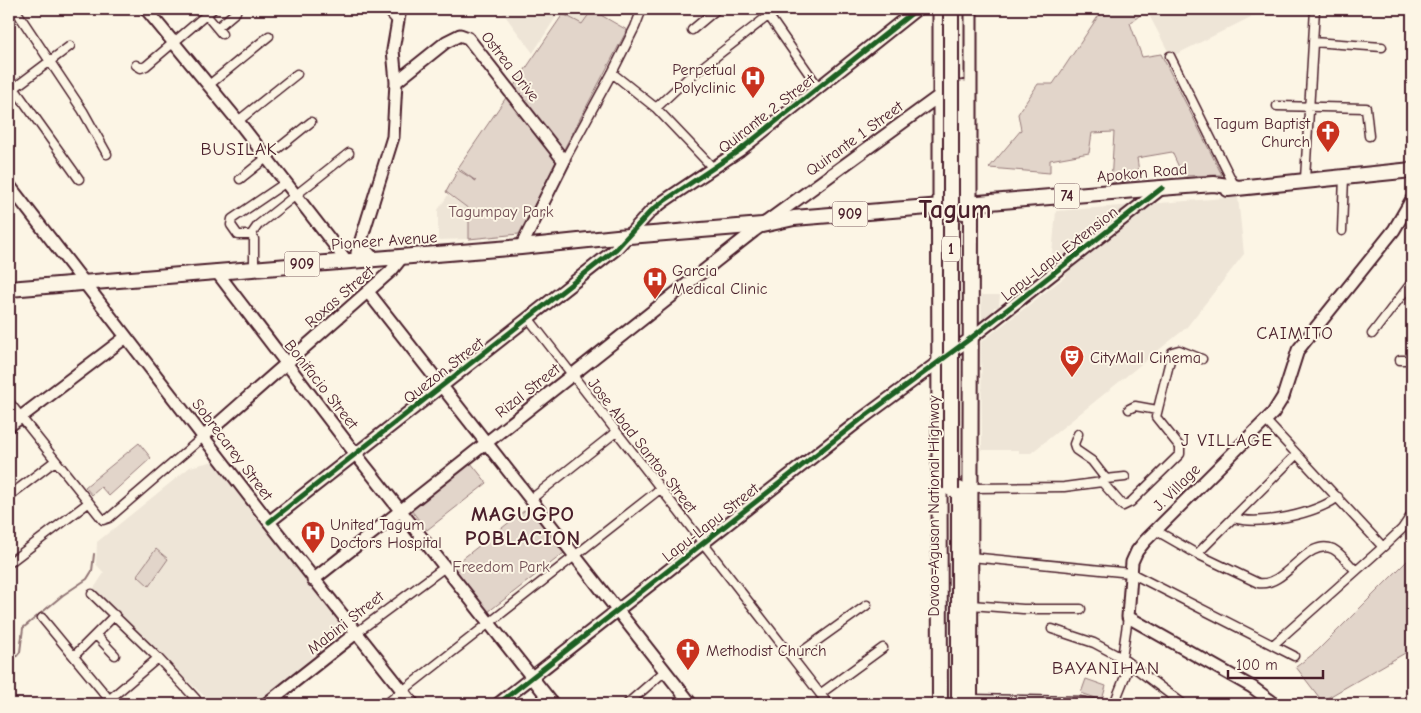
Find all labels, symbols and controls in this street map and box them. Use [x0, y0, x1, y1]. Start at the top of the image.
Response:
street label: Ostrea Drive [477, 28, 543, 105]
place label: Perpetual Polyclinic [672, 61, 736, 97]
hospital icon: Perpetual Polyclinic [740, 65, 766, 99]
street label: Quirante 2 Street [715, 70, 819, 157]
street label: Quirante 1 Street [803, 97, 907, 180]
place label: Tagum Baptist Church [1214, 115, 1310, 151]
church icon: Tagum Baptist Church [1315, 119, 1341, 153]
district label: BUSILAK [200, 139, 278, 160]
street label: Apokon Road [1096, 160, 1188, 186]
road number: 74 [1054, 184, 1080, 208]
district label: Tagum [918, 195, 992, 225]
road number: 909 [832, 202, 868, 226]
park label: Tagumpay Park [449, 203, 554, 221]
street label: Lapu-Lapu Extension [998, 203, 1121, 305]
street label: Pioneer Avenue [330, 228, 438, 254]
road number: 1 [942, 236, 960, 262]
road number: 909 [284, 252, 320, 276]
street label: Roxas Street [302, 262, 378, 331]
place label: Garcia Medical Clinic [672, 262, 768, 298]
hospital icon: Garcia Medical Clinic [642, 266, 668, 300]
district label: CAIMITO [1256, 323, 1334, 344]
street label: Quezon Street [400, 334, 488, 408]
street label: Bonifacio Street [281, 336, 362, 433]
theatre icon: CityMall Cinema [1059, 344, 1085, 378]
place label: CityMall Cinema [1090, 349, 1201, 367]
street label: Rizal Street [492, 360, 564, 422]
street label: Jose Abad Santos Street [584, 375, 701, 517]
street label: Sobrecarey Street [188, 395, 277, 504]
street label: Davao-Agusan National Highway [925, 395, 943, 617]
district label: J VILLAGE [1181, 430, 1273, 451]
street label: J. Village [1149, 460, 1204, 515]
street label: Lapu-Lapu Street [659, 479, 763, 566]
district label: MAGUGPO POBLACION [465, 502, 581, 550]
place label: United Tagum Doctors Hospital [330, 516, 442, 552]
hospital icon: United Tagum Doctors Hospital [300, 520, 326, 554]
park label: Freedom Park [452, 558, 550, 576]
street label: Mabini Street [304, 587, 388, 658]
church icon: Methodist Church [675, 637, 701, 671]
place label: Methodist Church [706, 642, 826, 660]
scale bar [1228, 648, 1324, 680]
text: 100 m [1236, 656, 1278, 674]
district label: BAYANIHAN [1052, 657, 1160, 679]

